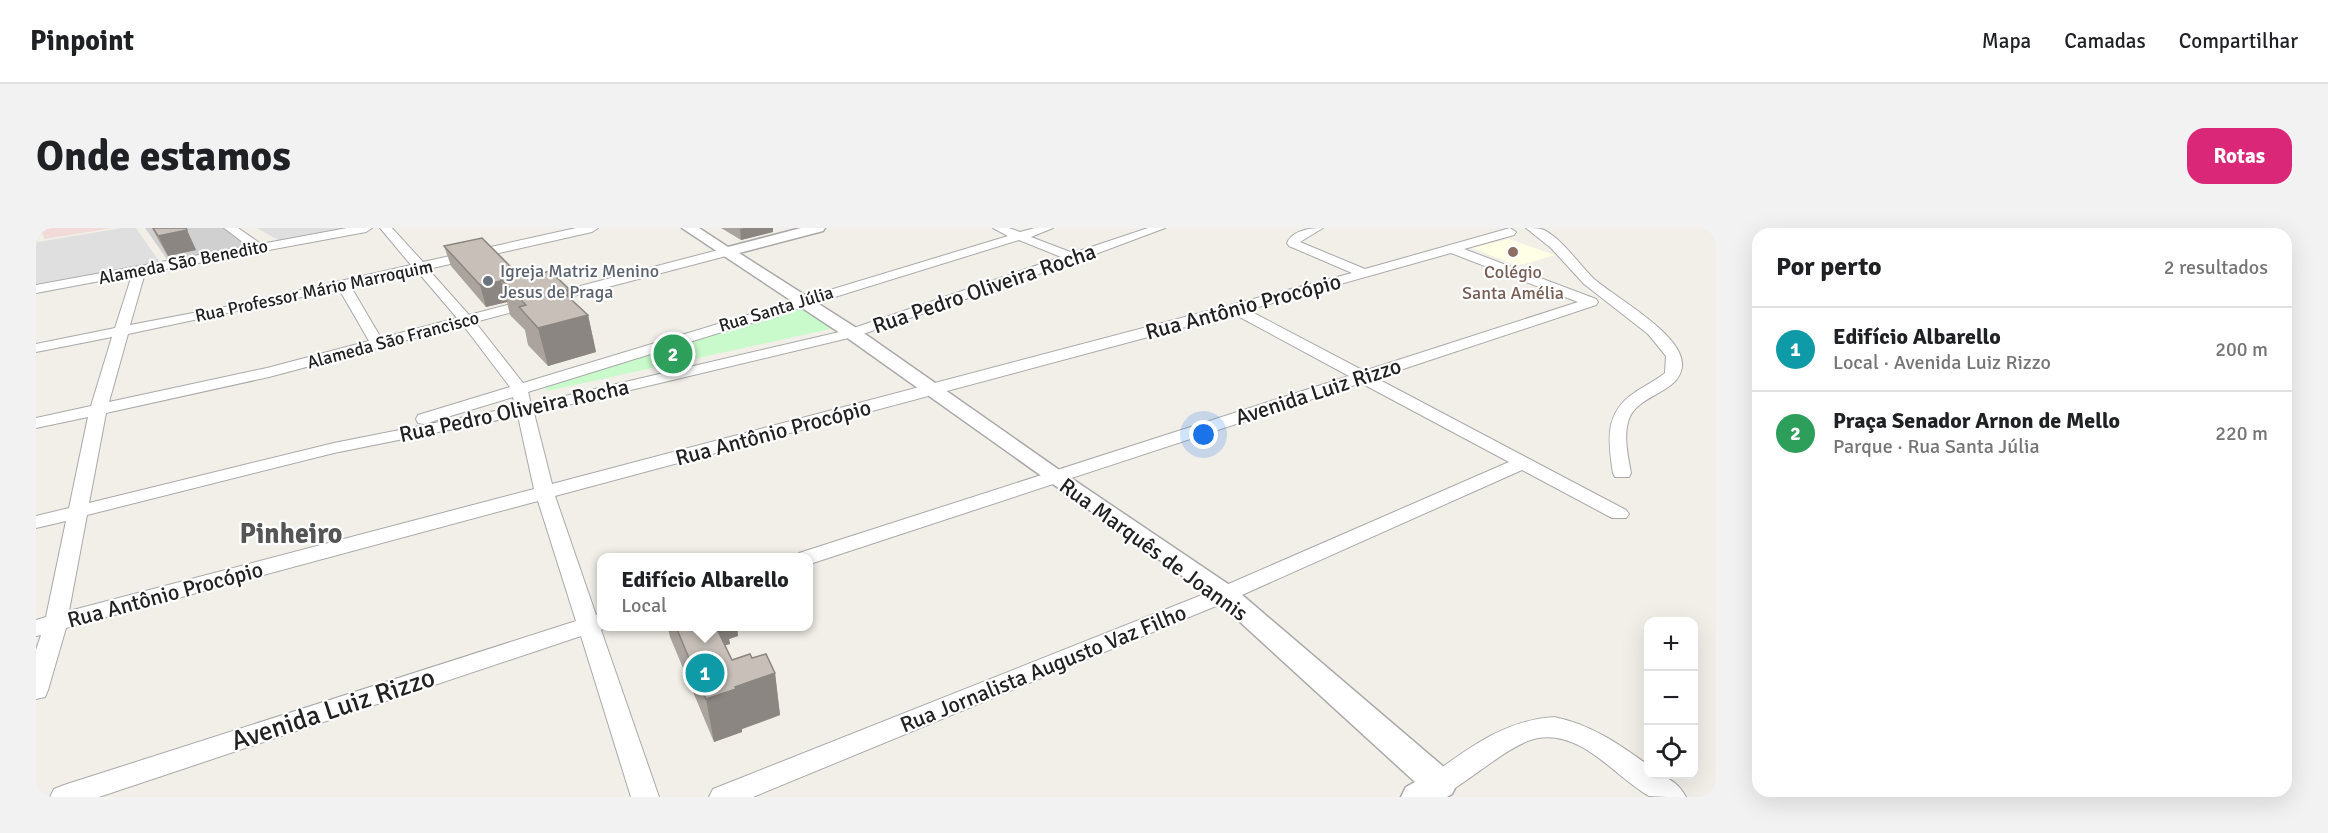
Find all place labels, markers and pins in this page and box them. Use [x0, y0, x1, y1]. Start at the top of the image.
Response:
marker: Colégio Santa Amélia [1506, 245, 1520, 259]
place label: Igreja Matriz Menino Jesus de Praga [500, 260, 659, 303]
place label: Colégio Santa Amélia [1462, 261, 1564, 304]
marker: Igreja Matriz Menino Jesus de Praga [481, 274, 495, 288]
pin: 2 [654, 332, 692, 376]
pin: 1 [686, 650, 724, 696]

